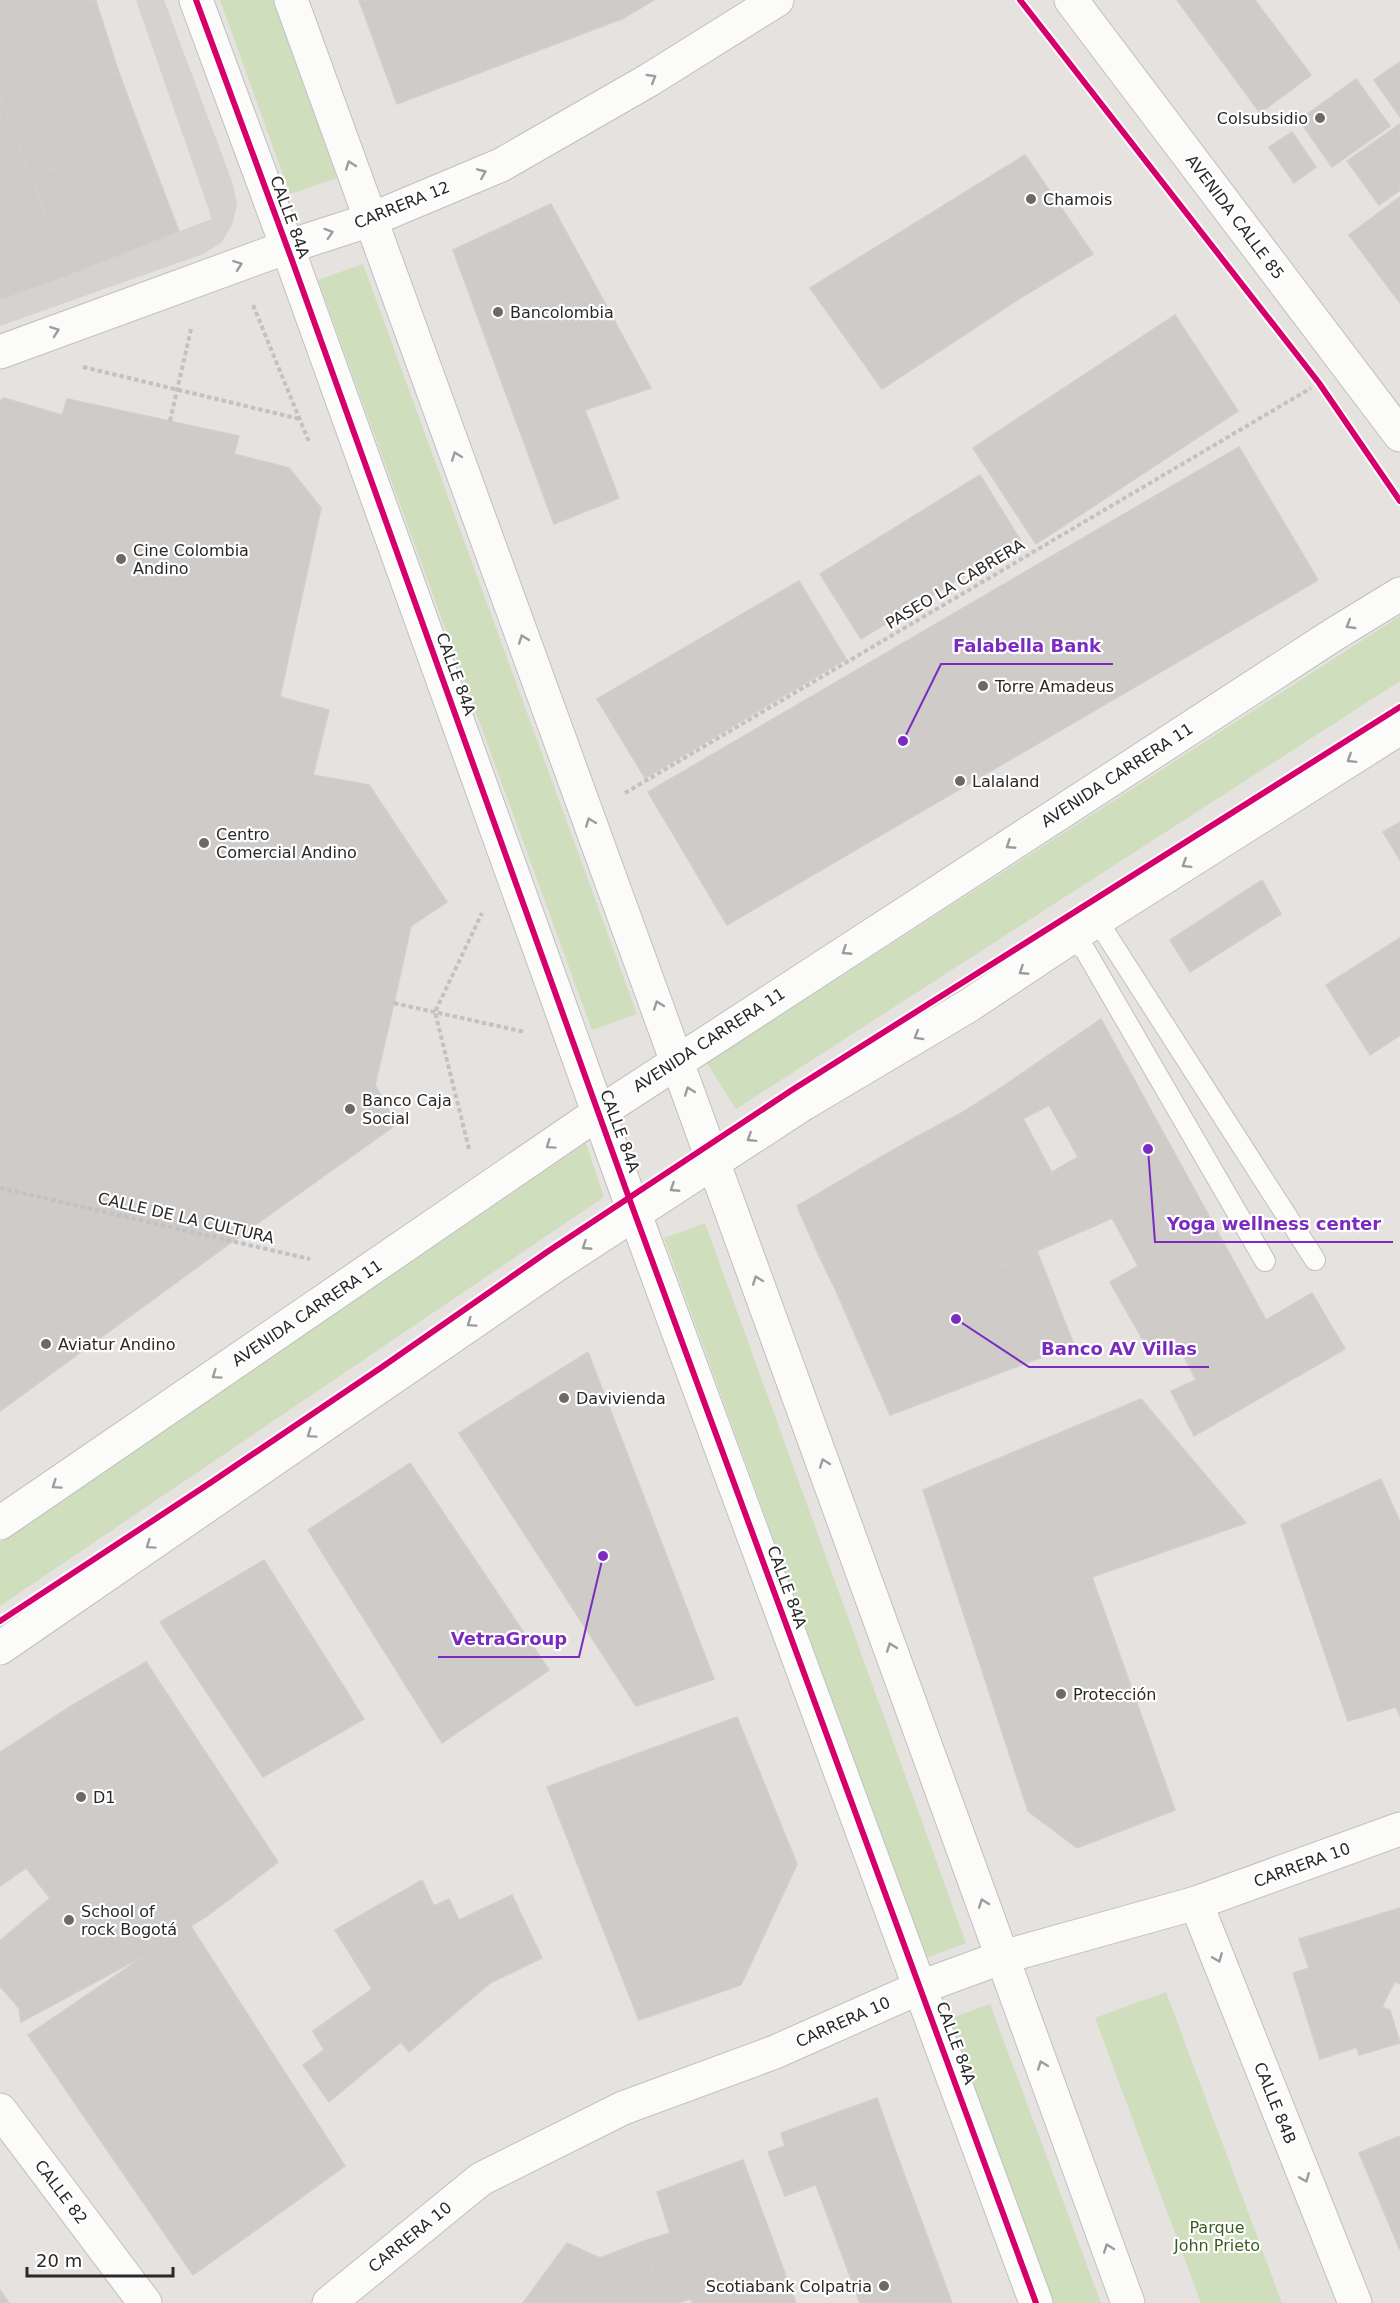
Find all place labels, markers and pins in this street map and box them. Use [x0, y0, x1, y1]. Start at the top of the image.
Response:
place label: Colsubsidio [1217, 109, 1308, 128]
marker: Colsubsidio [1313, 111, 1327, 125]
place label: Chamois [1043, 190, 1112, 209]
marker: Chamois [1024, 192, 1038, 206]
place label: Bancolombia [510, 303, 614, 322]
marker: Bancolombia [491, 305, 505, 319]
place label: Cine Colombia Andino [133, 541, 249, 578]
marker: Cine Colombia Andino [114, 552, 128, 566]
callout: Falabella Bank [941, 628, 1113, 664]
place label: Torre Amadeus [994, 677, 1114, 696]
marker: Torre Amadeus [976, 679, 990, 693]
place label: Lalaland [972, 772, 1040, 791]
marker: Lalaland [953, 774, 967, 788]
place label: Centro Comercial Andino [216, 825, 357, 862]
marker: Centro Comercial Andino [197, 836, 211, 850]
place label: Banco Caja Social [362, 1091, 452, 1128]
marker: Banco Caja Social [343, 1102, 357, 1116]
callout: Yoga wellness center [1155, 1206, 1393, 1242]
callout: Banco AV Villas [1029, 1331, 1209, 1367]
place label: Aviatur Andino [58, 1335, 175, 1354]
marker: Aviatur Andino [39, 1337, 53, 1351]
place label: Davivienda [576, 1389, 666, 1408]
marker: Davivienda [557, 1391, 571, 1405]
callout: VetraGroup [438, 1621, 579, 1657]
place label: Protección [1073, 1685, 1156, 1704]
marker: Protección [1054, 1687, 1068, 1701]
place label: D1 [93, 1788, 116, 1807]
marker: D1 [74, 1790, 88, 1804]
place label: School of rock Bogotá [81, 1902, 177, 1939]
marker: School of rock Bogotá [62, 1913, 76, 1927]
place label: Scotiabank Colpatria [706, 2277, 872, 2296]
marker: Scotiabank Colpatria [877, 2279, 891, 2293]

